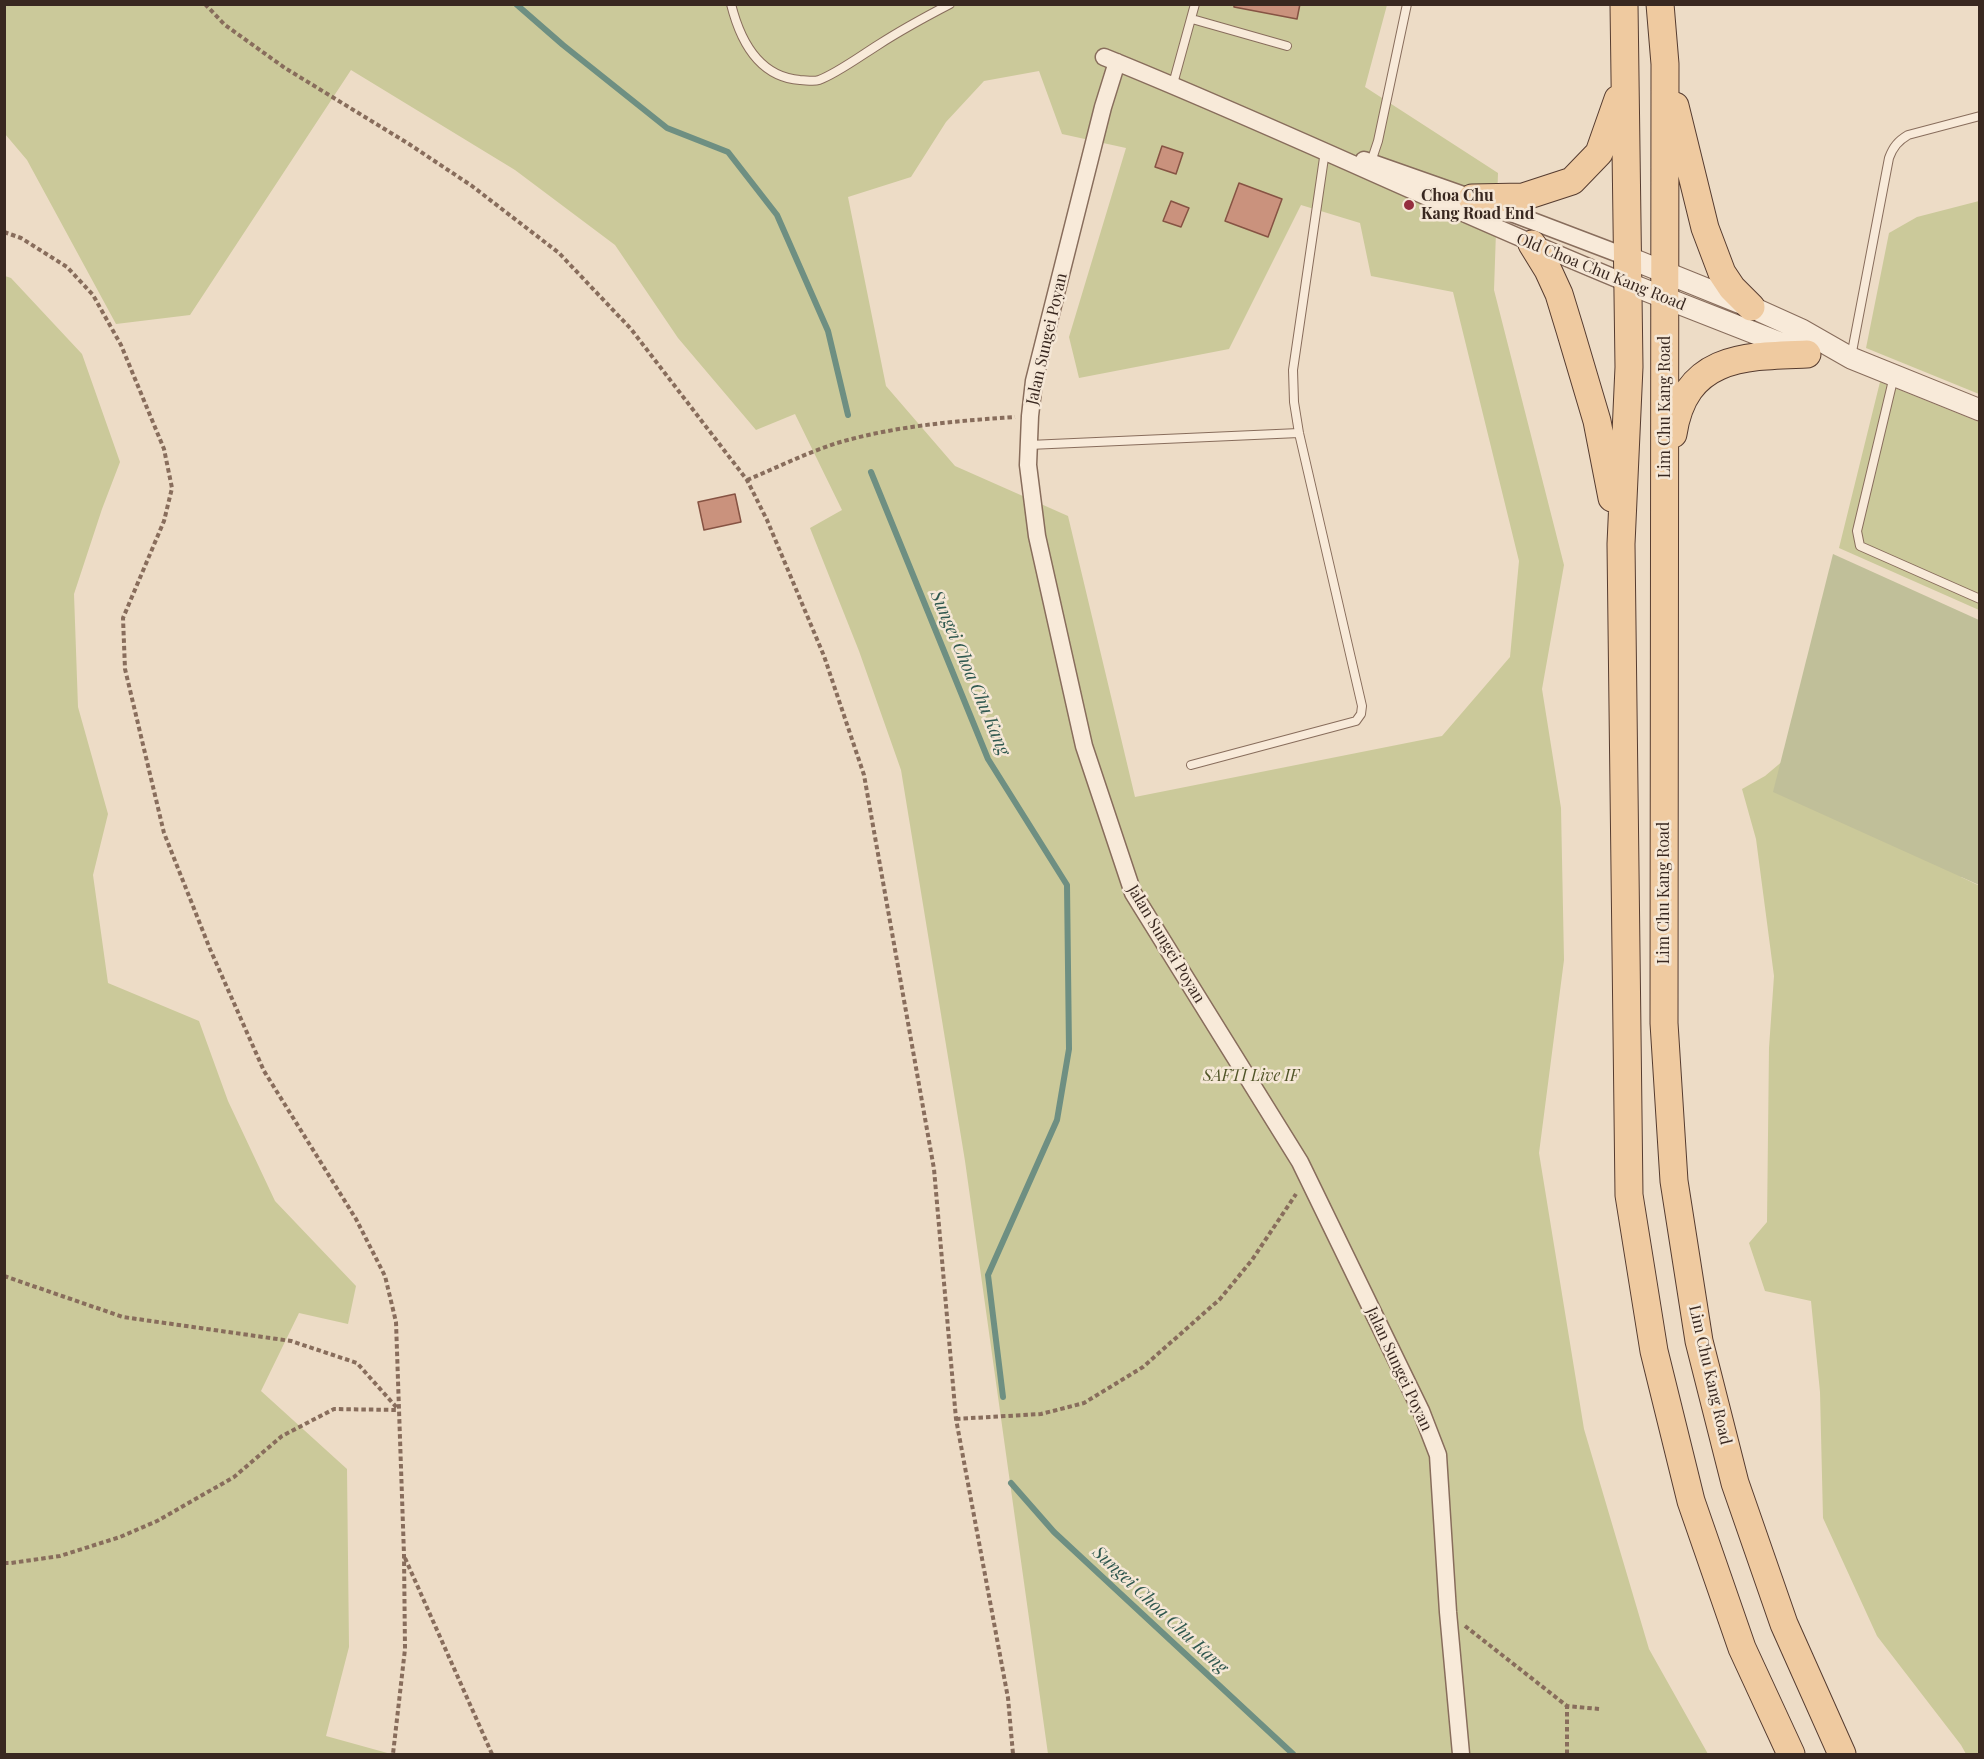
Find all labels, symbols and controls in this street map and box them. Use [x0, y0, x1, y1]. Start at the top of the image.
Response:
place label: Choa Chu Kang Road End [1421, 186, 1534, 224]
marker: Choa Chu Kang Road End [1402, 198, 1416, 212]
street label: Old Choa Chu Kang Road [1514, 229, 1688, 315]
street label: Jalan Sungei Poyan [1023, 271, 1071, 407]
street label: Lim Chu Kang Road [1655, 336, 1675, 478]
water label: Sungei Choa Chu Kang [925, 587, 1015, 759]
street label: Lim Chu Kang Road [1654, 822, 1674, 964]
street label: Jalan Sungei Poyan [1123, 881, 1209, 1007]
park label: SAFTI Live IF [1203, 1066, 1299, 1086]
street label: Lim Chu Kang Road [1685, 1303, 1735, 1447]
street label: Jalan Sungei Poyan [1362, 1304, 1436, 1434]
water label: Sungei Choa Chu Kang [1088, 1542, 1232, 1678]

